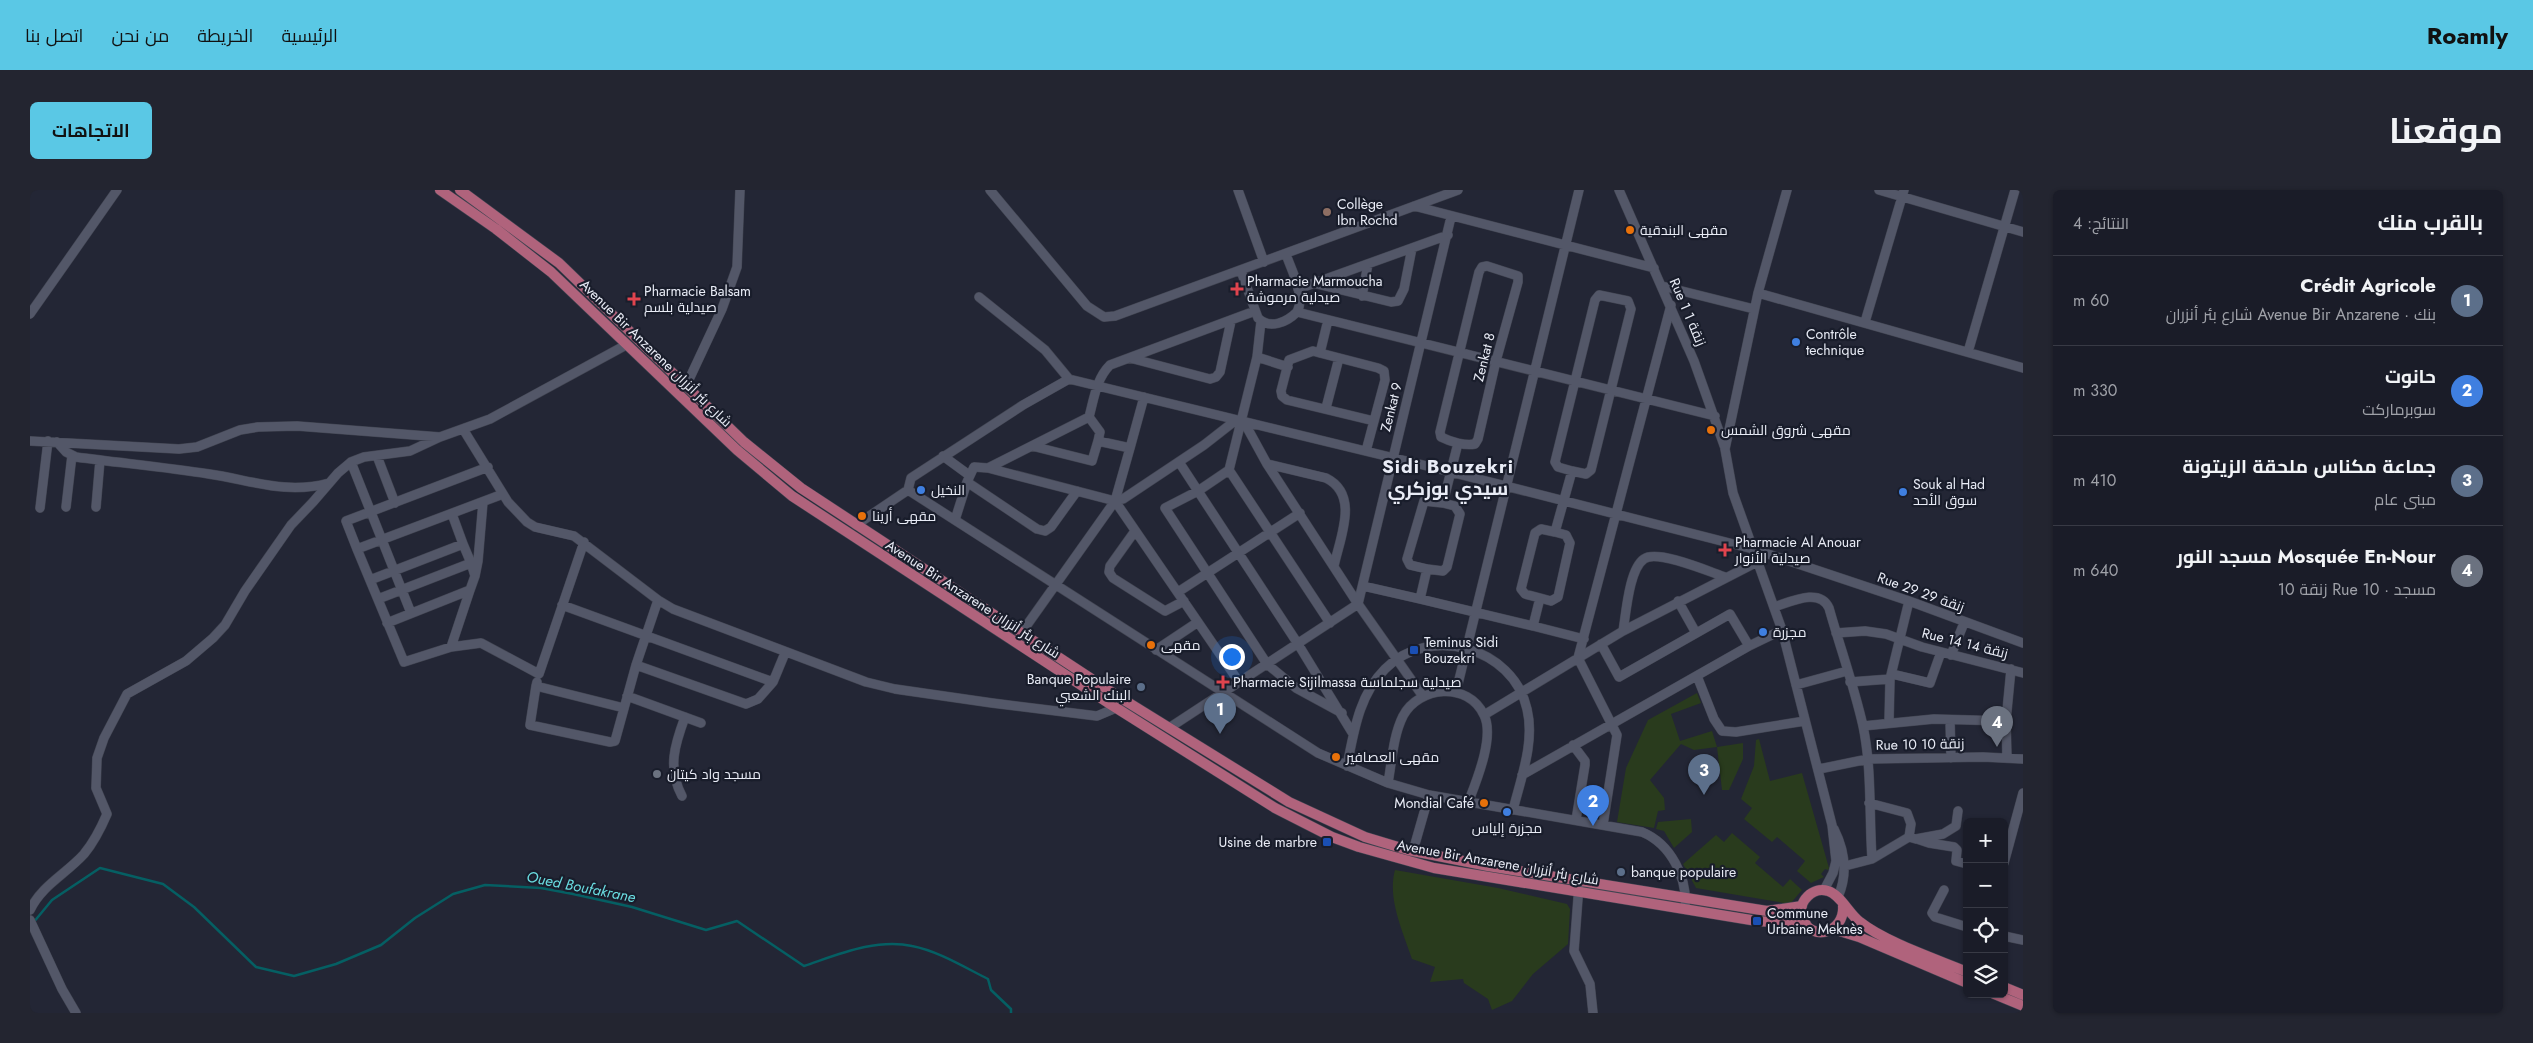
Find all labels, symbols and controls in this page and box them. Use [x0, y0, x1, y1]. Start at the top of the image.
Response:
text: Roamly [2427, 18, 2508, 53]
text: اتصل بنا [25, 23, 83, 49]
text: من نحن [111, 23, 169, 49]
text: الخريطة [197, 23, 253, 49]
text: الرئيسية [281, 23, 338, 49]
button: الاتجاهات [30, 102, 152, 159]
text: موقعنا [2389, 106, 2503, 156]
place label: Collège Ibn Rochd [1337, 194, 1397, 230]
marker: Collège Ibn Rochd [1321, 206, 1333, 218]
text: بالقرب منك [2378, 208, 2483, 238]
text: النتائج: 4 [2073, 212, 2129, 235]
place label: مقهى البندقية [1640, 220, 1728, 240]
marker: مقهى البندقية [1624, 224, 1636, 236]
place label: Pharmacie Marmoucha صيدلية مرموشة [1247, 271, 1383, 307]
text: Crédit Agricole [2300, 272, 2436, 299]
street label: Avenue Bir Anzarene شارع بئر أنزران [575, 275, 737, 431]
street label: Rue 1 زنقة 1 [1665, 275, 1711, 349]
place label: Pharmacie Balsam صيدلية بلسم [644, 281, 751, 317]
marker: Pharmacie Marmoucha صيدلية مرموشة [1231, 283, 1243, 295]
text: 60 m [2073, 289, 2109, 312]
text: 1 [2463, 289, 2471, 312]
marker: Pharmacie Balsam صيدلية بلسم [628, 293, 640, 305]
text: بنك · Avenue Bir Anzarene شارع بئر أنزران [2166, 303, 2436, 326]
place label: Contrôle technique [1806, 324, 1864, 360]
street label: Zenkat 8 [1468, 330, 1500, 384]
marker: Contrôle technique [1790, 336, 1802, 348]
text: حانوت [2385, 363, 2436, 390]
text: 330 m [2073, 379, 2117, 402]
text: 2 [2462, 379, 2472, 402]
street label: Zenkat 9 [1375, 380, 1407, 434]
text: سوبرماركت [2362, 398, 2436, 421]
place label: مقهى شروق الشمس [1721, 420, 1851, 440]
marker: مقهى شروق الشمس [1705, 424, 1717, 436]
district label: Sidi Bouzekri سيدي بوزكري [1382, 453, 1514, 504]
text: جماعة مكناس ملحقة الزيتونة [2183, 453, 2436, 480]
text: 410 m [2073, 469, 2116, 492]
text: 3 [2462, 469, 2472, 492]
place label: Souk al Had سوق الأحد [1913, 474, 1985, 510]
place label: النخيل [931, 480, 965, 500]
marker: النخيل [915, 484, 927, 496]
marker: Souk al Had سوق الأحد [1897, 486, 1909, 498]
text: مبنى عام [2374, 488, 2436, 511]
place label: مقهى أرينا [872, 506, 936, 526]
marker: مقهى أرينا [856, 510, 868, 522]
place label: Pharmacie Al Anouar صيدلية الأنوار [1734, 532, 1861, 568]
street label: Avenue Bir Anzarene شارع بئر أنزران [882, 535, 1064, 663]
text: Mosquée En-Nour مسجد النور [2177, 543, 2436, 570]
marker: Pharmacie Al Anouar صيدلية الأنوار [1719, 544, 1731, 556]
text: 640 m [2073, 559, 2118, 582]
text: 4 [2461, 559, 2473, 582]
street label: Rue 29 زنقة 29 [1875, 567, 1967, 617]
text: مسجد · Rue 10 زنقة 10 [2278, 578, 2436, 601]
place label: مجزرة [1773, 622, 1807, 642]
street label: Rue 14 زنقة 14 [1920, 623, 2010, 663]
marker: مجزرة [1757, 626, 1769, 638]
place label: Teminus Sidi Bouzekri [1424, 632, 1498, 668]
place label: مقهى [1161, 635, 1201, 655]
marker: مقهى [1145, 639, 1157, 651]
your location [1219, 644, 1245, 670]
marker: Teminus Sidi Bouzekri [1408, 644, 1420, 656]
place label: Banque Populaire البنك الشعبي [1027, 669, 1131, 707]
place label: Pharmacie Sijilmassa صيدلية سجلماسة [1233, 672, 1461, 692]
marker: Pharmacie Sijilmassa صيدلية سجلماسة [1217, 676, 1229, 688]
marker: Banque Populaire البنك الشعبي [1135, 681, 1147, 693]
pin: 1 [1204, 693, 1236, 734]
pin: 4 [1981, 706, 2013, 747]
street label: Rue 10 زنقة 10 [1875, 733, 1965, 755]
place label: مقهى العصافير [1345, 747, 1439, 767]
marker: مقهى العصافير [1330, 751, 1342, 763]
pin: 3 [1688, 754, 1720, 795]
place label: مسجد واد كيتان [667, 764, 761, 784]
marker: مسجد واد كيتان [651, 768, 663, 780]
pin: 2 [1577, 785, 1609, 826]
place label: Mondial Café [1394, 793, 1474, 813]
marker: Mondial Café [1478, 797, 1490, 809]
marker: مجزرة إلياس [1501, 806, 1513, 818]
place label: مجزرة إلياس [1472, 818, 1542, 838]
map controls [1963, 818, 2008, 998]
button: + [1963, 818, 2008, 863]
place label: Usine de marbre [1219, 832, 1317, 852]
street label: Avenue Bir Anzarene شارع بئر أنزران [1395, 834, 1601, 890]
marker: Usine de marbre [1321, 836, 1333, 848]
place label: banque populaire [1631, 862, 1736, 882]
button: − [1963, 863, 2008, 908]
water label: Oued Boufakrane [525, 866, 638, 908]
marker: banque populaire [1615, 866, 1627, 878]
place label: Commune Urbaine Meknès [1767, 903, 1863, 939]
button: locate [1963, 908, 2008, 953]
marker: Commune Urbaine Meknès [1751, 915, 1763, 927]
button: layers [1963, 953, 2008, 998]

